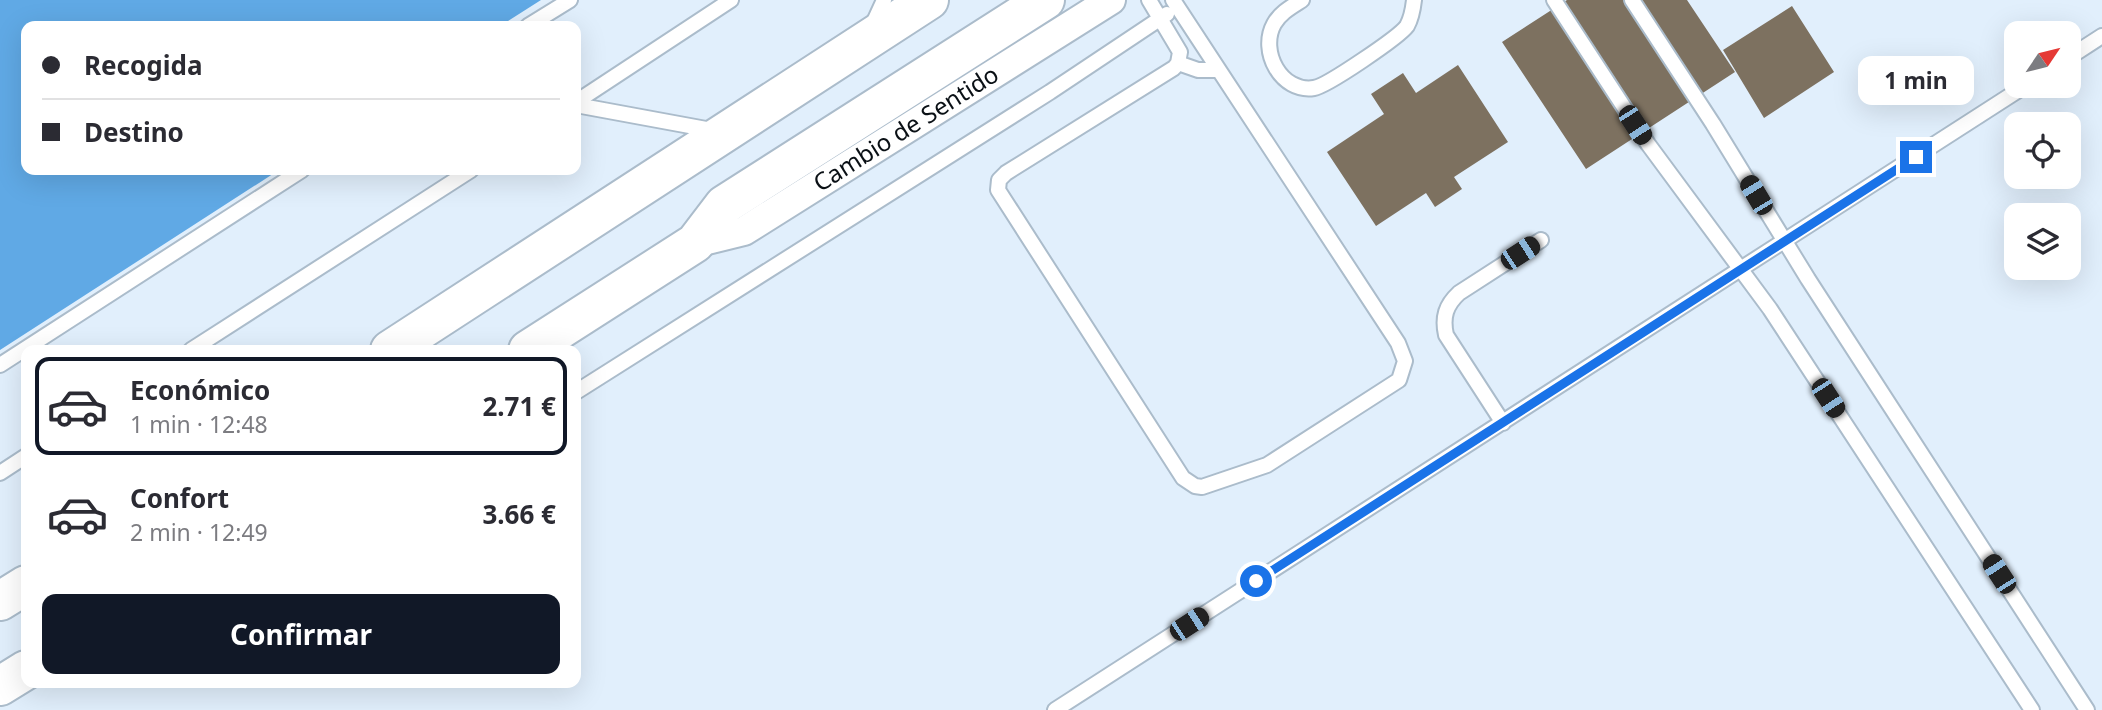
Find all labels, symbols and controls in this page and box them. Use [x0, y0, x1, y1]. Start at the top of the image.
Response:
north arrow [2004, 21, 2081, 98]
map controls [2004, 21, 2081, 280]
text: Recogida [84, 47, 202, 83]
callout: 1 min [1858, 55, 1974, 104]
street label: Cambio de Sentido [806, 57, 1004, 198]
text: 1 min [1884, 64, 1948, 96]
car [1615, 102, 1656, 148]
button: locate [2004, 112, 2081, 189]
text: Destino [84, 114, 184, 150]
route end [1900, 141, 1932, 173]
car [1737, 172, 1776, 218]
button: layers [2004, 203, 2081, 280]
car [1497, 233, 1544, 273]
text: Económico [130, 372, 270, 408]
icon: car [46, 375, 109, 438]
car [1808, 375, 1849, 421]
text: 2.71 € [482, 388, 556, 424]
text: 1 min · 12:48 [130, 408, 268, 440]
text: Confort [130, 480, 229, 516]
icon: car [46, 483, 109, 546]
text: 3.66 € [482, 496, 556, 532]
text: 2 min · 12:49 [130, 516, 268, 548]
car [1979, 551, 2020, 597]
route start [1240, 565, 1272, 597]
button: Confirmar [42, 594, 560, 674]
car [1166, 604, 1213, 644]

